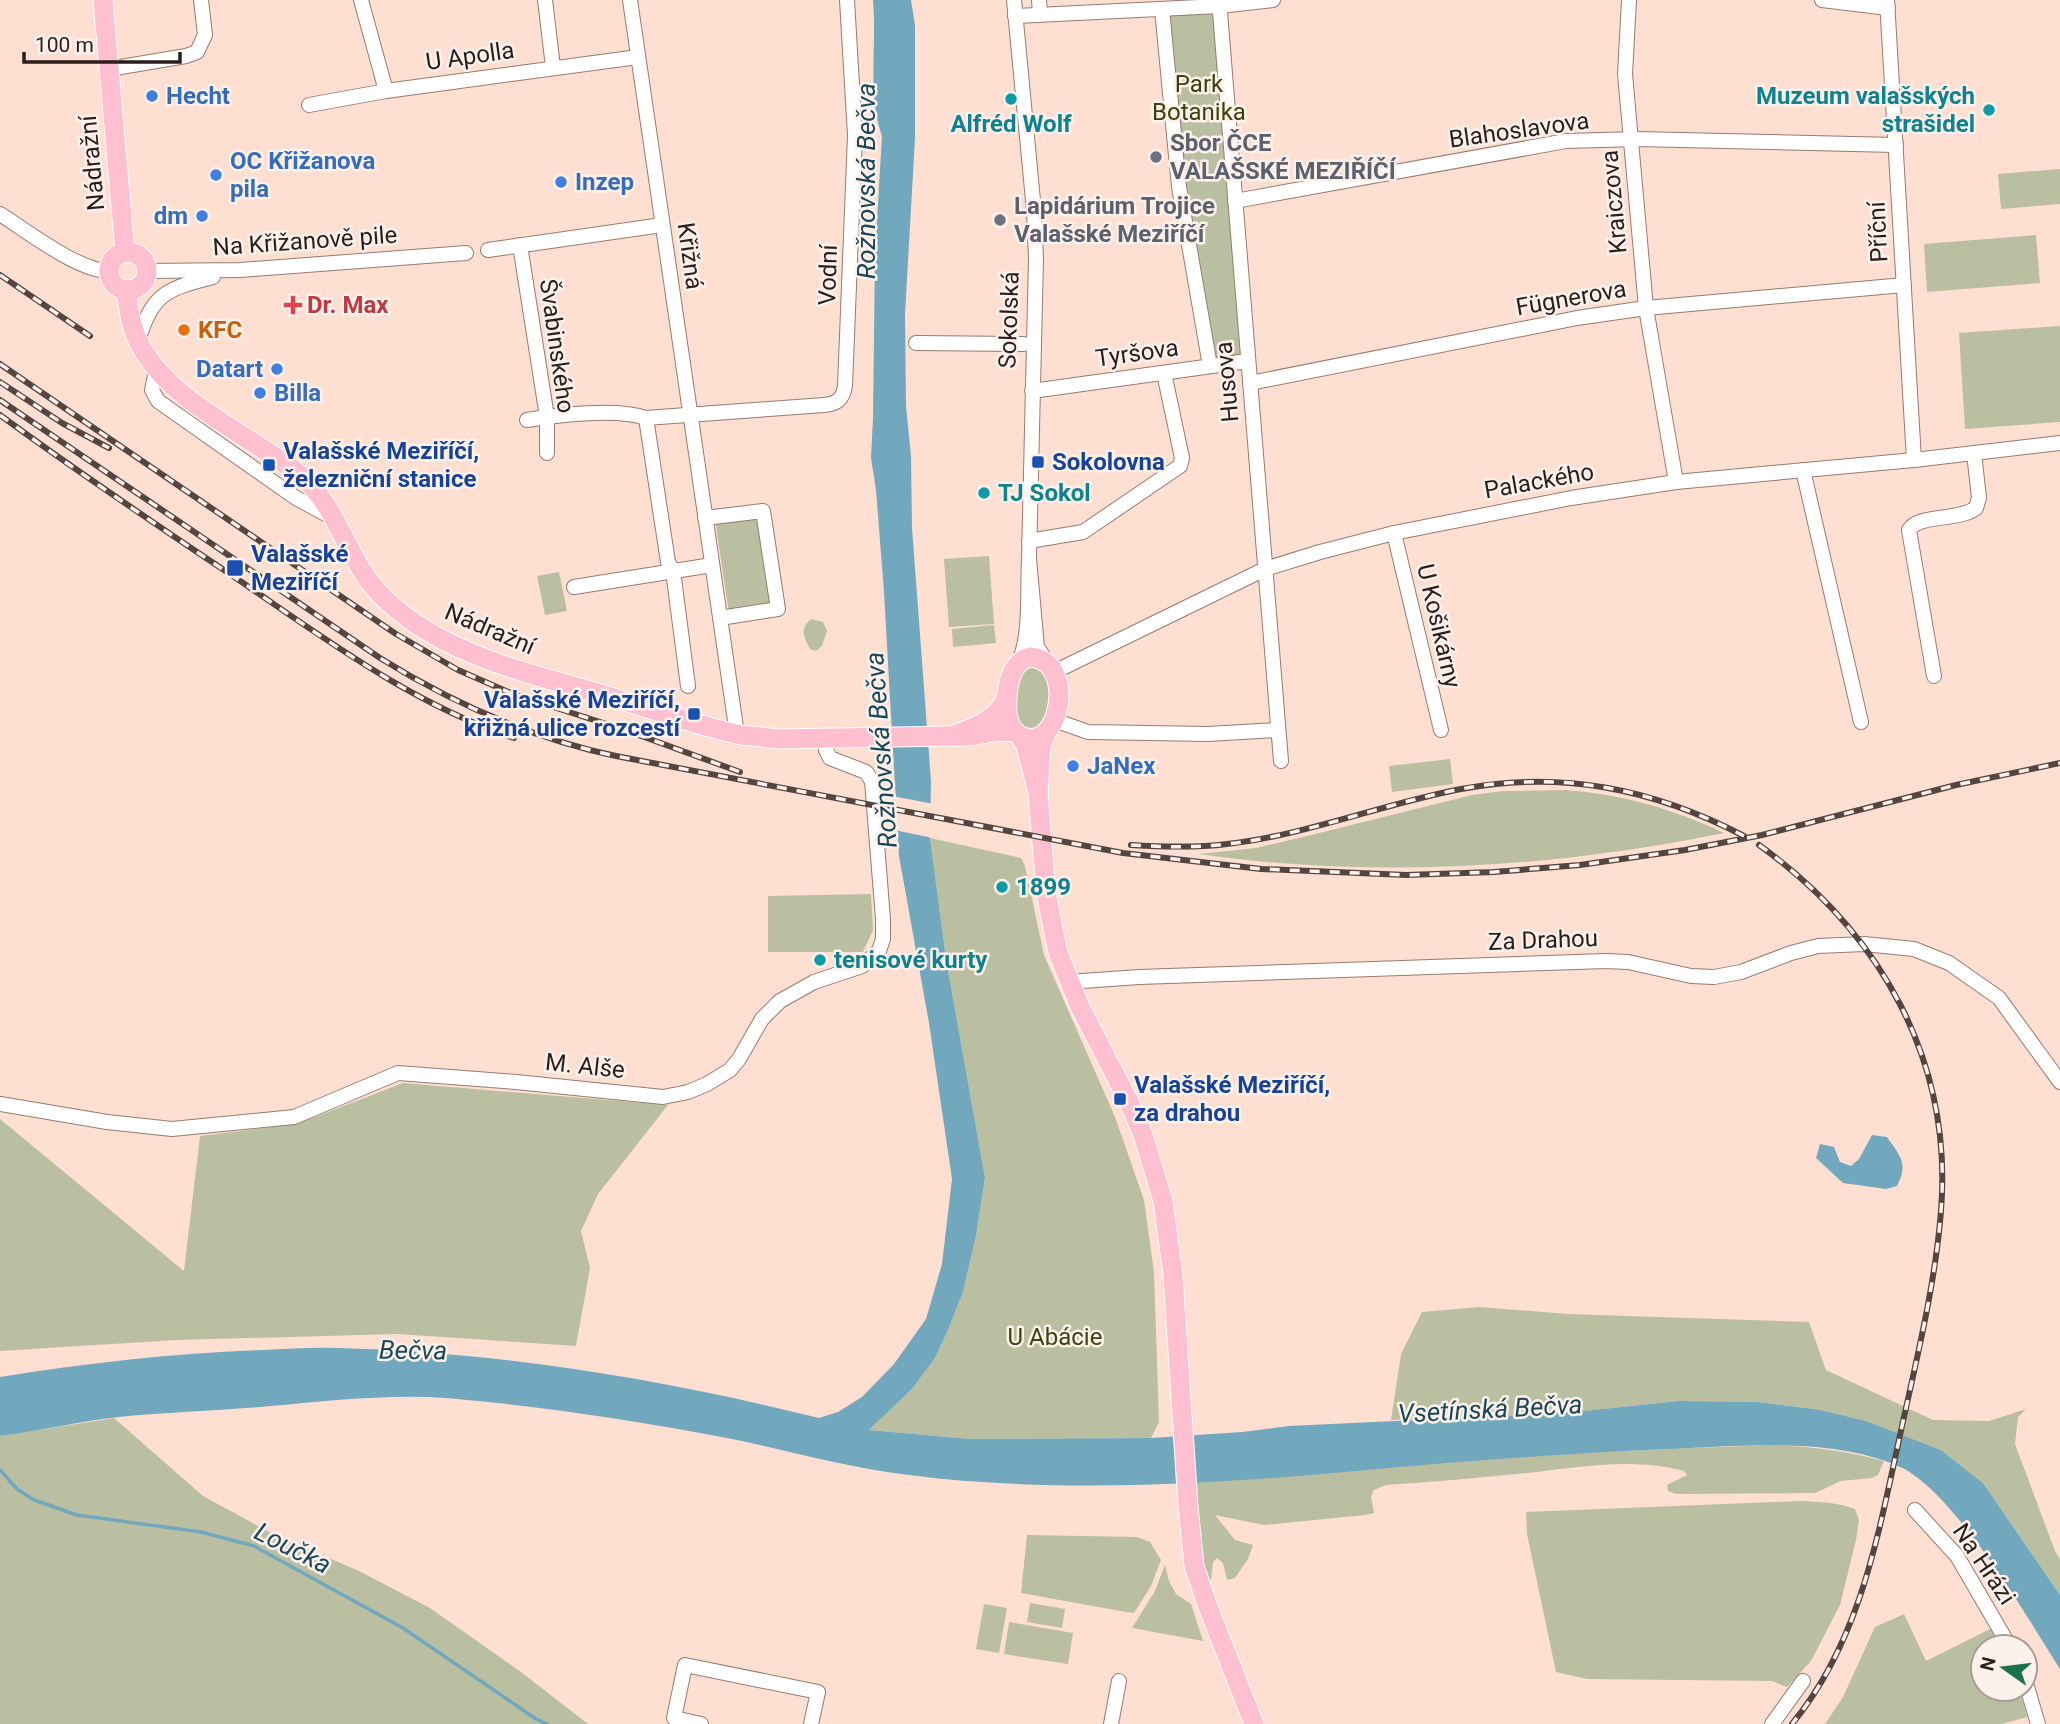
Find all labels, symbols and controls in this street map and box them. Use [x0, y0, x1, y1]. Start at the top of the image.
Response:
scale bar [24, 21, 180, 65]
text: 100 m [35, 33, 94, 57]
street label: U Apolla [424, 36, 516, 76]
park label: Park Botanika [1152, 70, 1246, 126]
place label: Hecht [166, 82, 230, 110]
place label: Muzeum valašských strašidel [1756, 82, 1975, 138]
water label: Rožnovská Bečva [851, 83, 881, 279]
marker: Hecht [144, 88, 160, 104]
marker: Alfréd Wolf [1003, 91, 1019, 107]
marker: Muzeum valašských strašidel [1981, 102, 1997, 118]
street label: Blahoslavova [1447, 106, 1591, 154]
place label: Alfréd Wolf [950, 110, 1072, 138]
street label: Nádražní [74, 113, 110, 212]
place label: Sbor ČCE VALAŠSKÉ MEZIŘÍČÍ [1170, 129, 1397, 185]
place label: OC Křižanova pila [230, 147, 375, 203]
marker: Sbor ČCE VALAŠSKÉ MEZIŘÍČÍ [1148, 149, 1164, 165]
street label: Kraiczova [1596, 149, 1632, 255]
marker: OC Křižanova pila [208, 167, 224, 183]
place label: Inzep [575, 168, 634, 196]
marker: Inzep [553, 174, 569, 190]
place label: Lapidárium Trojice Valašské Meziříčí [1014, 192, 1215, 248]
street label: Příční [1862, 200, 1894, 263]
place label: dm [154, 202, 188, 230]
marker: dm [194, 208, 210, 224]
marker: Lapidárium Trojice Valašské Meziříčí [992, 212, 1008, 228]
street label: Na Křižanově pile [212, 221, 398, 261]
street label: Křižná [671, 221, 709, 291]
street label: Vodní [813, 243, 843, 306]
street label: Sokolská [993, 271, 1025, 369]
street label: Fügnerova [1514, 275, 1628, 321]
street label: Švabinského [534, 277, 580, 415]
place label: Dr. Max [307, 291, 389, 319]
marker: Dr. Max [285, 297, 301, 313]
place label: KFC [198, 316, 242, 344]
marker: KFC [176, 322, 192, 338]
street label: Tyršova [1094, 333, 1180, 373]
street label: Husova [1210, 341, 1244, 423]
place label: Datart [196, 355, 263, 383]
marker: Datart [269, 361, 285, 377]
place label: Billa [274, 379, 321, 407]
marker: Billa [252, 385, 268, 401]
place label: Valašské Meziříčí, železniční stanice [283, 437, 479, 493]
place label: Sokolovna [1052, 448, 1165, 476]
marker: Sokolovna [1030, 454, 1046, 470]
marker: Valašské Meziříčí, železniční stanice [261, 457, 277, 473]
street label: Palackého [1482, 458, 1596, 504]
place label: TJ Sokol [998, 479, 1091, 507]
marker: TJ Sokol [976, 485, 992, 501]
place label: Valašské Meziříčí [251, 540, 348, 596]
marker: Valašské Meziříčí [225, 558, 245, 578]
street label: U Košikárny [1411, 561, 1467, 691]
street label: Nádražní [441, 597, 540, 661]
water label: Rožnovská Bečva [859, 651, 903, 849]
place label: Valašské Meziříčí, křižná ulice rozcestí [464, 686, 681, 742]
marker: Valašské Meziříčí, křižná ulice rozcestí [686, 706, 702, 722]
place label: JaNex [1087, 752, 1156, 780]
marker: JaNex [1065, 758, 1081, 774]
place label: 1899 [1016, 873, 1071, 901]
marker: 1899 [994, 879, 1010, 895]
street label: Za Drahou [1488, 924, 1598, 956]
place label: tenisové kurty [834, 946, 988, 974]
marker: tenisové kurty [812, 952, 828, 968]
street label: M. Alše [544, 1048, 626, 1084]
place label: Valašské Meziříčí, za drahou [1134, 1071, 1330, 1127]
marker: Valašské Meziříčí, za drahou [1112, 1091, 1128, 1107]
park label: U Abácie [1008, 1323, 1102, 1351]
water label: Bečva [379, 1334, 447, 1366]
water label: Vsetínská Bečva [1397, 1389, 1583, 1429]
water label: Loučka [250, 1516, 336, 1580]
street label: Na Hrázi [1947, 1518, 2021, 1610]
north arrow [1969, 1633, 2039, 1703]
text: N [1975, 1655, 2001, 1673]

